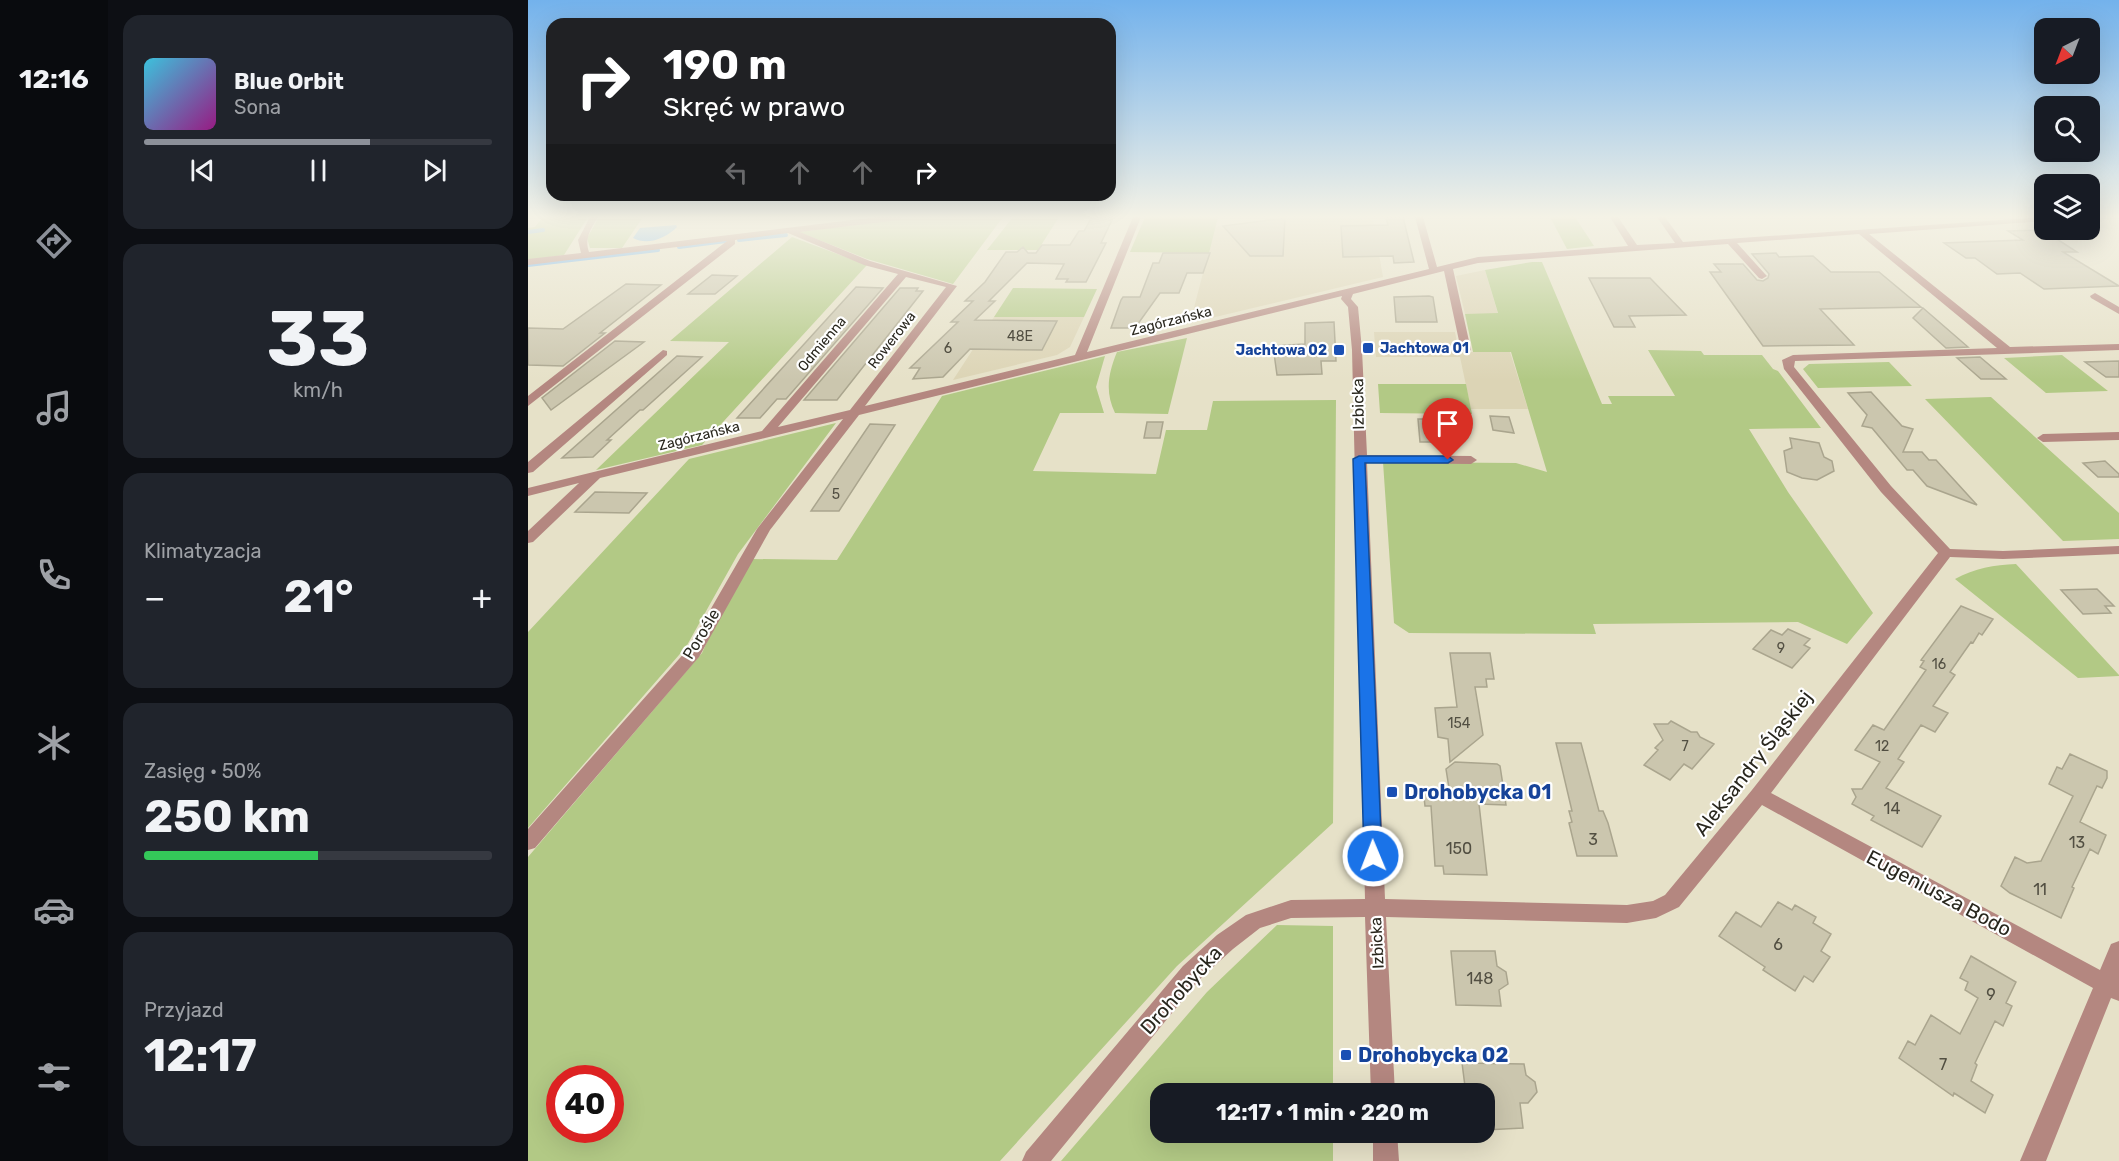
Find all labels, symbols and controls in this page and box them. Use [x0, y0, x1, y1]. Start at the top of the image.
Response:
north arrow [2034, 18, 2100, 84]
map controls [2034, 18, 2100, 240]
text: 190 m [663, 40, 787, 90]
icon: right [564, 42, 642, 120]
text: 12:16 [19, 63, 89, 95]
text: Blue Orbit [234, 68, 344, 95]
text: Skręć w prawo [663, 91, 845, 123]
text: Sona [234, 95, 281, 119]
button: search [2034, 96, 2100, 162]
icon: previous [186, 154, 219, 187]
icon: pause [302, 154, 335, 187]
icon: next [418, 154, 451, 187]
icon: left [720, 156, 753, 189]
icon: ahead [783, 156, 816, 189]
icon: ahead [846, 156, 879, 189]
icon: right [909, 156, 942, 189]
button: layers [2034, 174, 2100, 240]
icon: directions [33, 220, 75, 262]
text: 33 [267, 292, 369, 385]
street label: Zagórzańska [1129, 303, 1213, 339]
street label: Rowerowa [864, 308, 920, 372]
street label: Odmienna [794, 313, 850, 375]
house number: 48E [1007, 328, 1033, 345]
house number: 6 [944, 340, 952, 357]
place label: Jachtowa 01 [1380, 340, 1469, 357]
marker: Jachtowa 01 [1361, 341, 1375, 355]
place label: Jachtowa 02 [1236, 342, 1327, 359]
marker: Jachtowa 02 [1332, 343, 1346, 357]
text: km/h [293, 378, 343, 402]
street label: Izbicka [1348, 378, 1368, 430]
icon: music [33, 387, 75, 429]
pin [1422, 398, 1473, 460]
icon: arrive [1431, 407, 1464, 440]
street label: Zagórzańska [657, 418, 741, 454]
house number: 5 [832, 486, 840, 503]
text: Klimatyzacja [144, 539, 262, 563]
icon: phone [33, 554, 75, 596]
text: 21° [283, 570, 354, 623]
text: − [144, 578, 165, 617]
text: + [471, 578, 492, 617]
street label: Porośle [679, 605, 723, 663]
house number: 9 [1777, 640, 1785, 657]
house number: 16 [1932, 656, 1946, 673]
street label: Aleksandry Śląskiej [1689, 686, 1817, 840]
house number: 154 [1447, 715, 1471, 732]
icon: climate [33, 722, 75, 764]
house number: 7 [1681, 738, 1689, 755]
house number: 12 [1875, 738, 1889, 755]
text: Zasięg · 50% [144, 759, 261, 783]
place label: Drohobycka 01 [1404, 780, 1551, 804]
marker: Drohobycka 01 [1385, 785, 1399, 799]
text: 250 km [144, 790, 310, 843]
house number: 14 [1884, 799, 1900, 818]
position arrow [1341, 824, 1405, 888]
house number: 3 [1588, 830, 1598, 849]
house number: 13 [2069, 833, 2085, 852]
house number: 150 [1446, 839, 1472, 858]
street label: Eugeniusza Bodo [1862, 845, 2016, 941]
house number: 11 [2033, 880, 2047, 899]
icon: car [33, 889, 75, 931]
street label: Izbicka [1366, 917, 1388, 969]
house number: 6 [1773, 935, 1783, 954]
street label: Drohobycka [1135, 941, 1227, 1039]
house number: 148 [1467, 969, 1493, 988]
house number: 9 [1986, 985, 1996, 1004]
text: Przyjazd [144, 998, 224, 1022]
text: 12:17 [144, 1029, 257, 1082]
place label: Drohobycka 02 [1358, 1043, 1508, 1067]
marker: Drohobycka 02 [1339, 1048, 1353, 1062]
house number: 7 [1939, 1055, 1947, 1074]
icon: filters [33, 1056, 75, 1098]
speed limit sign: 40 [546, 1065, 624, 1143]
text: 12:17 · 1 min · 220 m [1216, 1099, 1429, 1126]

